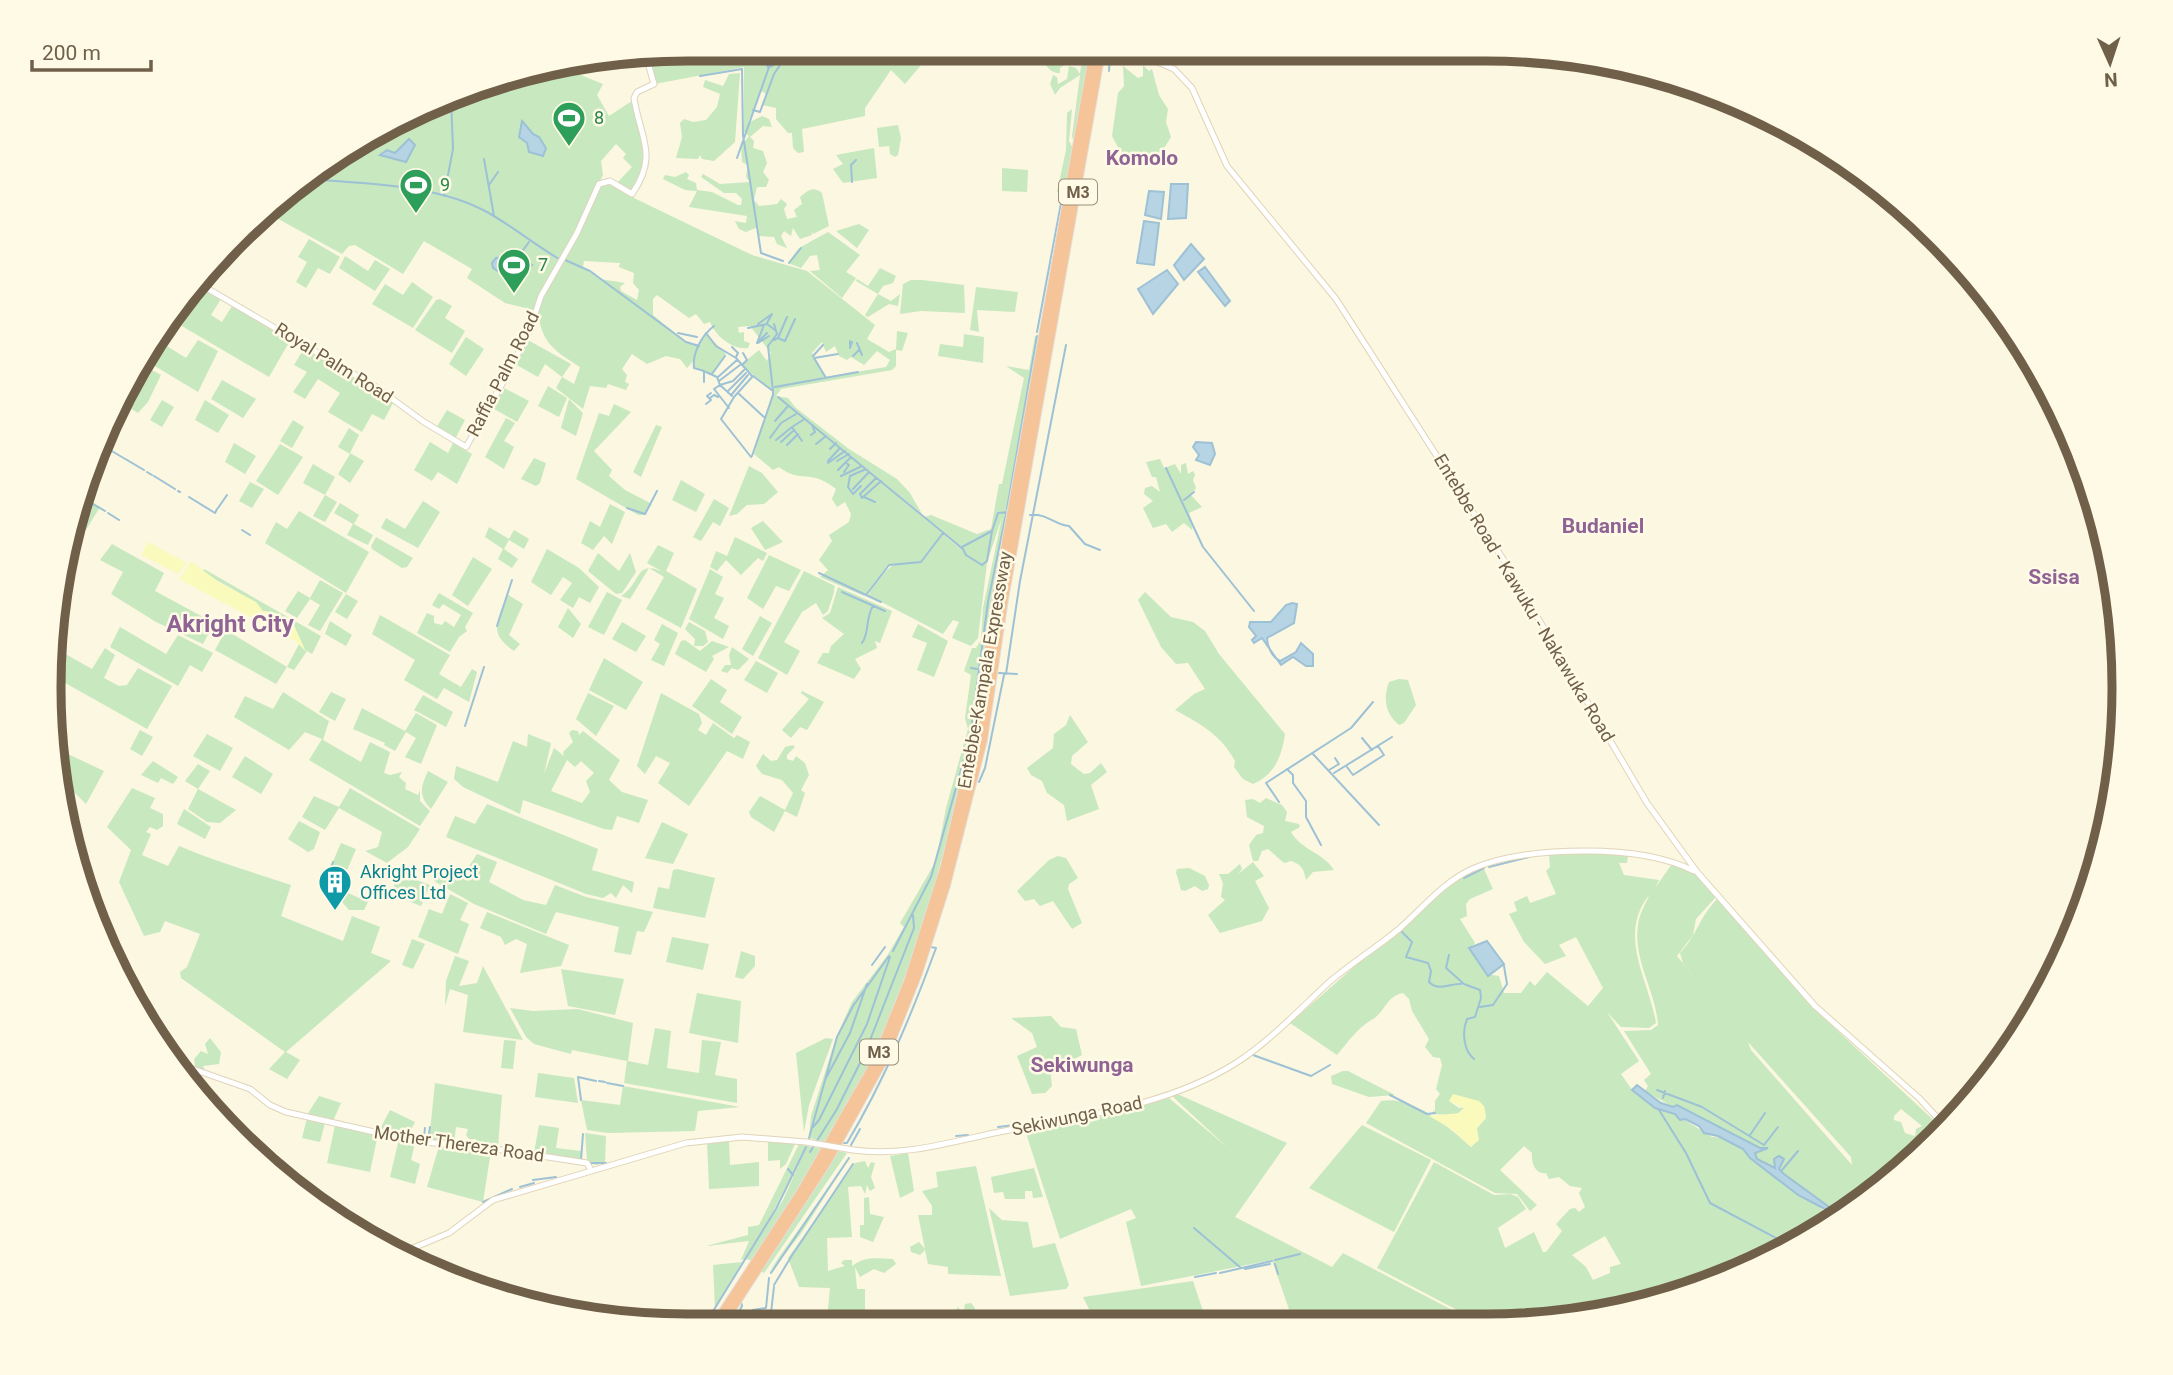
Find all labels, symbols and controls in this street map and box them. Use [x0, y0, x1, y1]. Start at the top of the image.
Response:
scale bar [32, 28, 150, 72]
north arrow [2075, 28, 2145, 98]
text: 200 m [42, 41, 101, 65]
text: N [2104, 68, 2118, 91]
sports icon: 8 [550, 99, 588, 148]
place label: 8 [594, 107, 604, 128]
district label: Komolo [1106, 146, 1178, 170]
sports icon: 9 [397, 166, 435, 215]
place label: 9 [440, 174, 450, 195]
road number: M3 [1059, 180, 1097, 204]
sports icon: 7 [495, 246, 533, 295]
place label: 7 [538, 254, 548, 275]
street label: Raffia Palm Road [462, 308, 543, 440]
street label: Royal Palm Road [271, 318, 397, 407]
street label: Entebbe Road - Kawuku - Nakawuka Road [1430, 450, 1619, 746]
district label: Budaniel [1562, 514, 1644, 538]
street label: Entebbe-Kampala Expressway [953, 549, 1016, 790]
district label: Ssisa [2028, 565, 2080, 589]
district label: Akright City [166, 610, 295, 638]
place label: Akright Project Offices Ltd [360, 861, 479, 903]
building icon: Akright Project Offices Ltd [316, 863, 354, 912]
road number: M3 [860, 1040, 898, 1064]
district label: Sekiwunga [1030, 1053, 1134, 1077]
street label: Sekiwunga Road [1010, 1091, 1144, 1140]
street label: Mother Thereza Road [373, 1121, 546, 1166]

